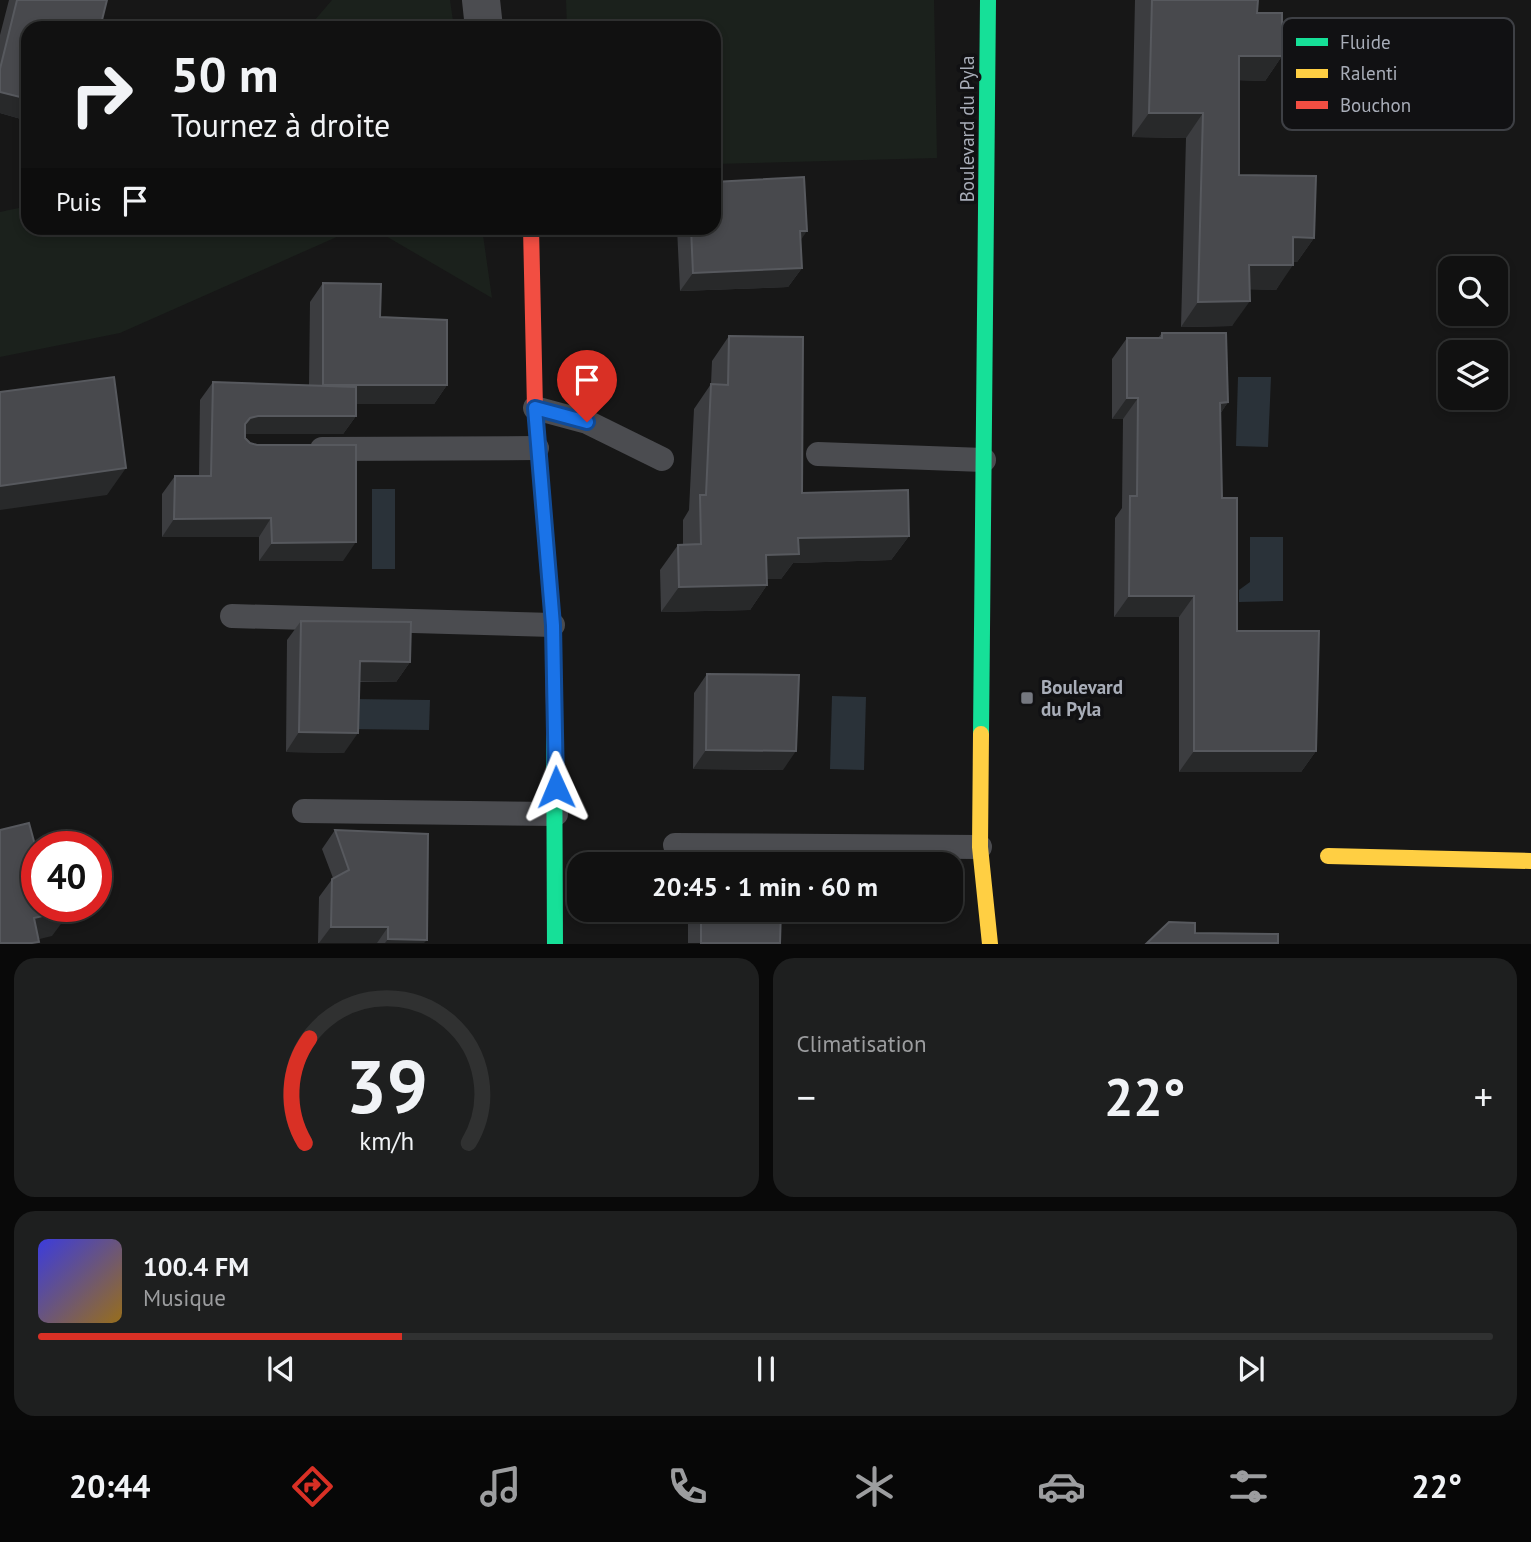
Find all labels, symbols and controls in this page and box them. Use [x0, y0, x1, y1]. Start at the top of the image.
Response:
legend [1282, 18, 1514, 130]
text: Fluide [1340, 30, 1391, 54]
text: 50 m [171, 42, 278, 106]
icon: right [56, 49, 147, 140]
street label: Boulevard du Pyla [955, 56, 979, 202]
text: Ralenti [1340, 61, 1398, 85]
text: Bouchon [1340, 93, 1411, 117]
text: Tournez à droite [171, 104, 390, 146]
icon: arrive [116, 182, 154, 220]
text: Puis [56, 185, 102, 218]
map controls [1438, 256, 1508, 410]
button: search [1438, 256, 1508, 326]
button: layers [1438, 340, 1508, 410]
pin [557, 350, 617, 422]
icon: arrive [568, 361, 606, 399]
place label: Boulevard du Pyla [1041, 675, 1123, 721]
marker: Boulevard du Pyla [1019, 690, 1035, 706]
position arrow [519, 750, 593, 824]
speed limit sign: 40 [21, 831, 112, 922]
text: 20:45 · 1 min · 60 m [652, 870, 878, 903]
text: Climatisation [797, 1029, 927, 1058]
text: 39 [345, 1040, 428, 1134]
text: 22° [1104, 1063, 1186, 1130]
text: − [797, 1072, 816, 1121]
text: + [1474, 1072, 1493, 1121]
text: km/h [359, 1125, 414, 1157]
text: 100.4 FM [143, 1250, 249, 1283]
text: Musique [143, 1283, 226, 1312]
icon: previous [262, 1350, 300, 1388]
icon: pause [747, 1350, 785, 1388]
icon: next [1232, 1350, 1270, 1388]
icon: directions [288, 1462, 337, 1511]
icon: music [476, 1462, 525, 1511]
icon: phone [663, 1462, 712, 1511]
icon: climate [850, 1462, 899, 1511]
icon: car [1037, 1462, 1086, 1511]
icon: filters [1224, 1462, 1273, 1511]
text: 20:44 [69, 1465, 150, 1507]
text: 22° [1412, 1465, 1462, 1507]

